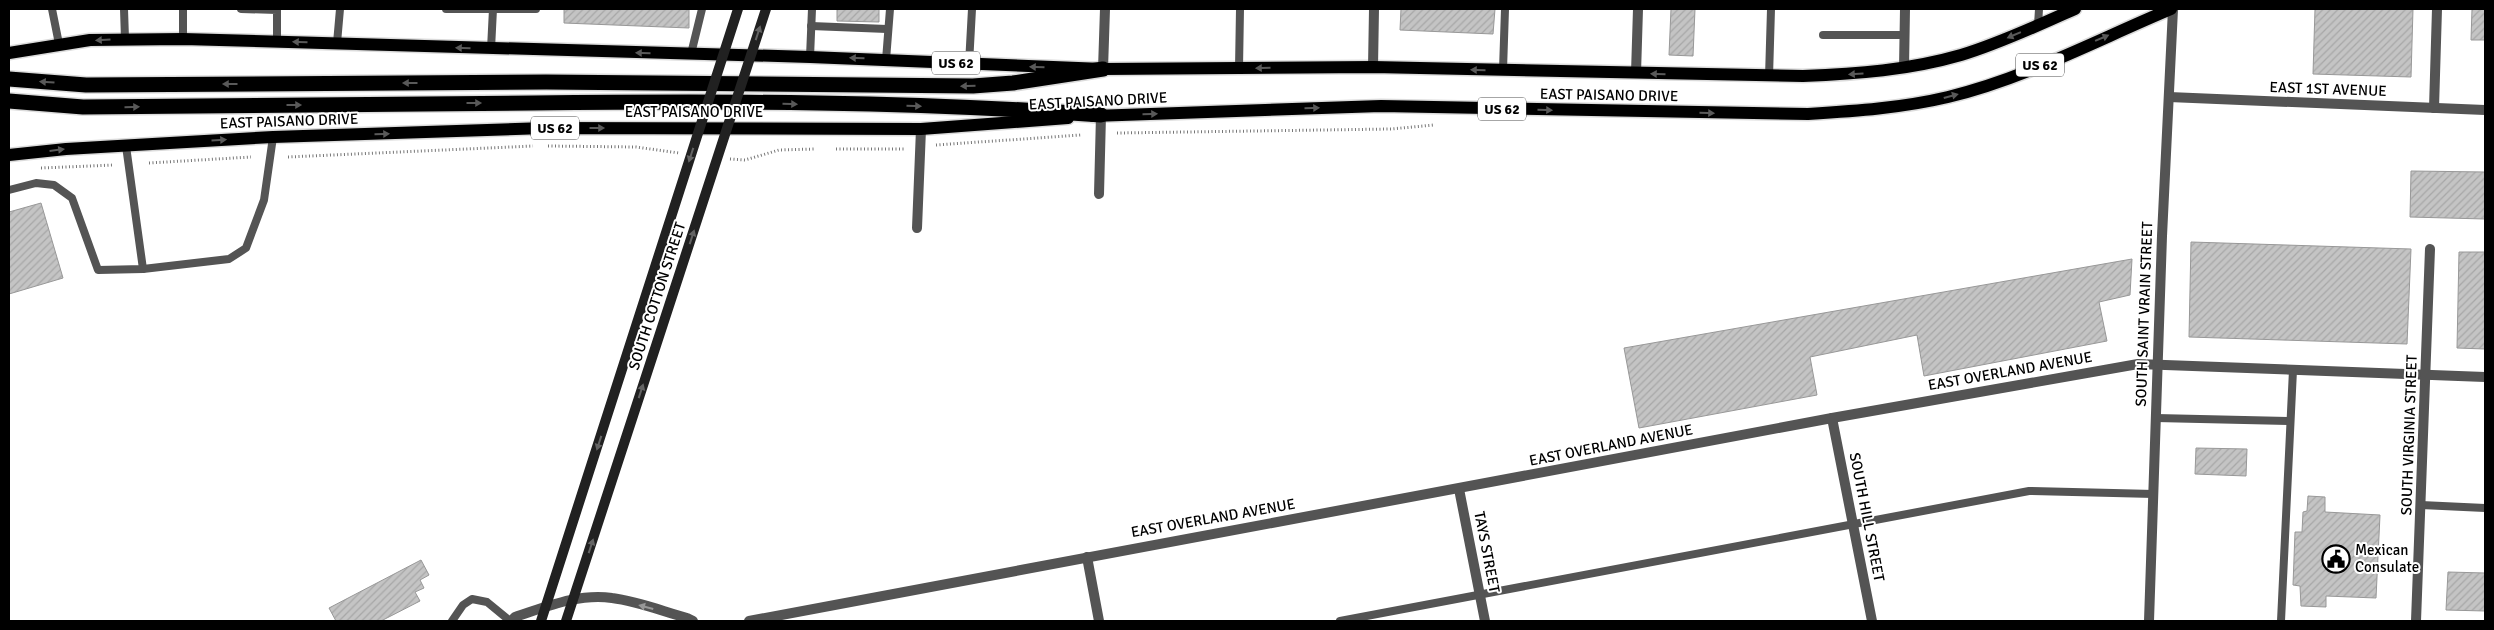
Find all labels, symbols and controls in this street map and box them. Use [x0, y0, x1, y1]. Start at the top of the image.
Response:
one-way arrow [755, 25, 763, 40]
one-way arrow [2007, 32, 2021, 40]
one-way arrow [2095, 34, 2109, 42]
one-way arrow [95, 36, 111, 44]
one-way arrow [292, 38, 308, 46]
one-way arrow [455, 43, 471, 51]
one-way arrow [634, 48, 650, 56]
road number: US 62 [932, 52, 980, 74]
one-way arrow [848, 54, 864, 62]
road number: US 62 [2016, 54, 2064, 76]
one-way arrow [1028, 62, 1044, 70]
one-way arrow [1255, 64, 1271, 72]
one-way arrow [1470, 65, 1486, 73]
one-way arrow [1650, 69, 1666, 77]
one-way arrow [1847, 70, 1863, 78]
one-way arrow [39, 78, 55, 86]
street label: EAST 1ST AVENUE [2269, 78, 2387, 100]
one-way arrow [401, 79, 417, 87]
one-way arrow [221, 80, 237, 88]
one-way arrow [959, 82, 975, 90]
street label: EAST PAISANO DRIVE [1540, 85, 1678, 105]
street label: EAST PAISANO DRIVE [1028, 88, 1168, 114]
one-way arrow [1943, 92, 1958, 100]
road number: US 62 [1478, 98, 1526, 120]
one-way arrow [466, 99, 482, 107]
one-way arrow [783, 100, 799, 108]
one-way arrow [286, 101, 302, 109]
one-way arrow [906, 102, 922, 110]
one-way arrow [124, 103, 140, 111]
street label: EAST PAISANO DRIVE [625, 103, 763, 121]
one-way arrow [1305, 104, 1321, 112]
one-way arrow [1537, 106, 1553, 114]
one-way arrow [1699, 109, 1715, 117]
street label: EAST PAISANO DRIVE [219, 110, 359, 132]
one-way arrow [1142, 110, 1158, 118]
road number: US 62 [531, 116, 579, 140]
one-way arrow [589, 124, 605, 132]
one-way arrow [374, 129, 390, 137]
one-way arrow [212, 136, 228, 144]
one-way arrow [49, 146, 65, 154]
one-way arrow [687, 148, 695, 163]
street label: SOUTH COTTON STREET [625, 219, 690, 372]
street label: SOUTH SAINT VRAIN STREET [2132, 221, 2156, 407]
one-way arrow [688, 229, 696, 244]
street label: EAST OVERLAND AVENUE [1927, 348, 2093, 394]
street label: SOUTH VIRGINIA STREET [2397, 354, 2421, 516]
one-way arrow [638, 384, 645, 399]
street label: EAST OVERLAND AVENUE [1528, 420, 1694, 470]
one-way arrow [594, 436, 602, 451]
street label: SOUTH HILL STREET [1846, 451, 1888, 584]
street label: EAST OVERLAND AVENUE [1130, 495, 1296, 541]
street label: TAYS STREET [1470, 510, 1504, 595]
one-way arrow [587, 538, 595, 553]
place label: Mexican Consulate [2355, 541, 2419, 576]
public building icon: Mexican Consulate [2321, 544, 2351, 574]
one-way arrow [639, 602, 654, 610]

